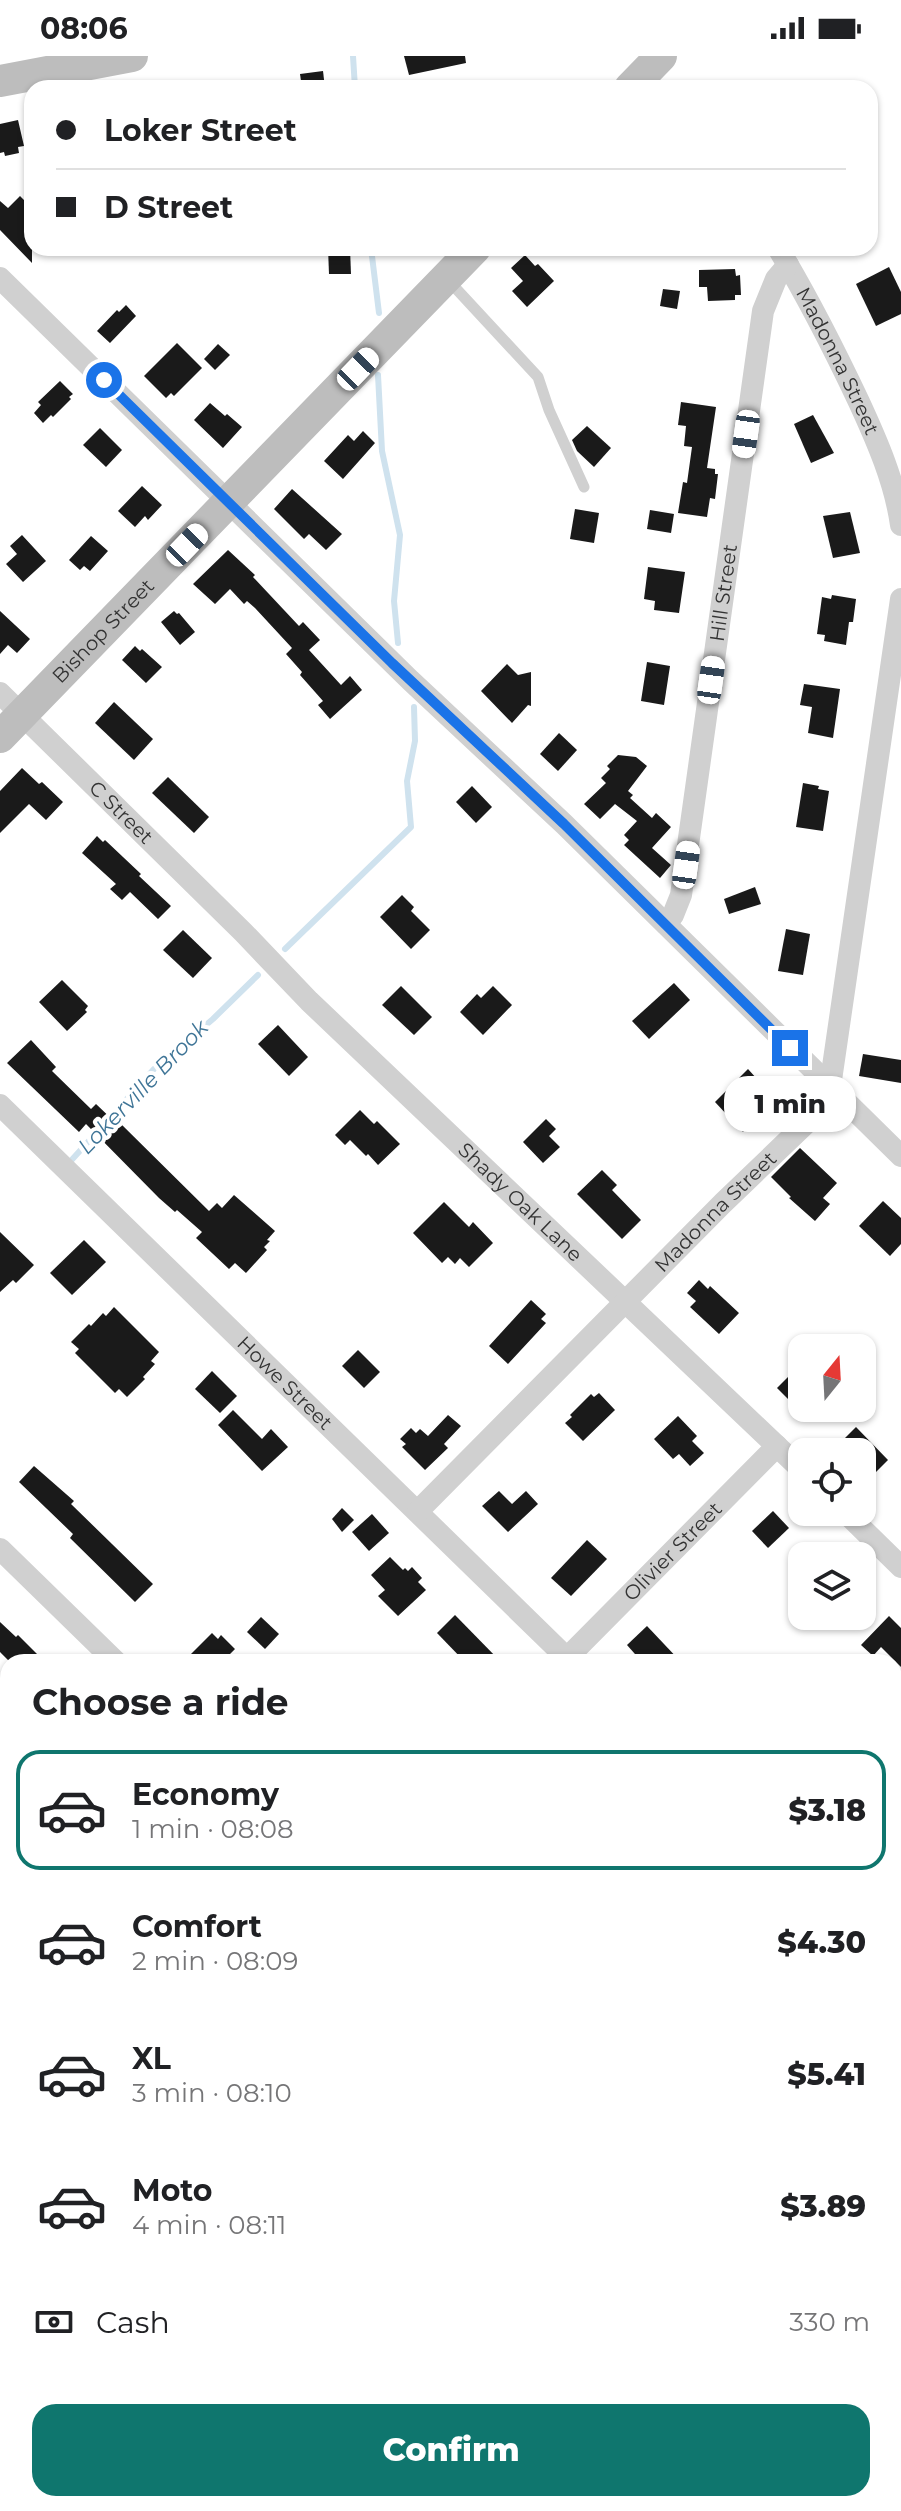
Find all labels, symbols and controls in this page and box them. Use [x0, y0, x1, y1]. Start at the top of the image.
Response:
text: 08:06 [40, 10, 128, 47]
text: Loker Street [104, 112, 297, 149]
text: D Street [104, 189, 233, 226]
street label: Madonna Street [791, 283, 884, 438]
car [333, 343, 383, 395]
route start [86, 362, 122, 398]
car [731, 409, 761, 459]
car [162, 519, 212, 571]
street label: Hill Street [705, 543, 742, 643]
street label: Bishop Street [47, 574, 159, 688]
car [696, 655, 726, 705]
street label: C Street [84, 776, 158, 849]
car [671, 840, 701, 890]
water label: Lokerville Brook [72, 1014, 215, 1160]
route end [772, 1030, 808, 1066]
callout: 1 min [724, 1076, 856, 1132]
text: 1 min [754, 1088, 826, 1120]
street label: Shady Oak Lane [453, 1137, 587, 1267]
street label: Madonna Street [650, 1146, 781, 1277]
street label: Howe Street [232, 1331, 338, 1435]
north arrow [788, 1334, 876, 1422]
map controls [788, 1334, 876, 1630]
button: locate [788, 1438, 876, 1526]
street label: Olivier Street [618, 1497, 727, 1606]
button: layers [788, 1542, 876, 1630]
text: Choose a ride [32, 1680, 289, 1724]
icon: car [36, 1774, 108, 1846]
text: Economy [132, 1776, 279, 1813]
text: $3.18 [788, 1792, 866, 1829]
text: 1 min · 08:08 [132, 1813, 294, 1845]
icon: car [36, 1906, 108, 1978]
text: Comfort [132, 1908, 262, 1945]
text: $4.30 [777, 1924, 866, 1961]
text: 2 min · 08:09 [132, 1945, 298, 1977]
icon: car [36, 2038, 108, 2110]
text: XL [132, 2040, 171, 2077]
text: $5.41 [787, 2056, 866, 2093]
text: 3 min · 08:10 [132, 2077, 292, 2109]
icon: car [36, 2170, 108, 2242]
text: Moto [132, 2172, 213, 2209]
text: $3.89 [780, 2188, 866, 2225]
text: 4 min · 08:11 [132, 2209, 286, 2241]
icon: cash [32, 2300, 76, 2344]
text: Cash [96, 2304, 170, 2341]
text: 330 m [789, 2306, 870, 2338]
button: Confirm [32, 2404, 870, 2496]

